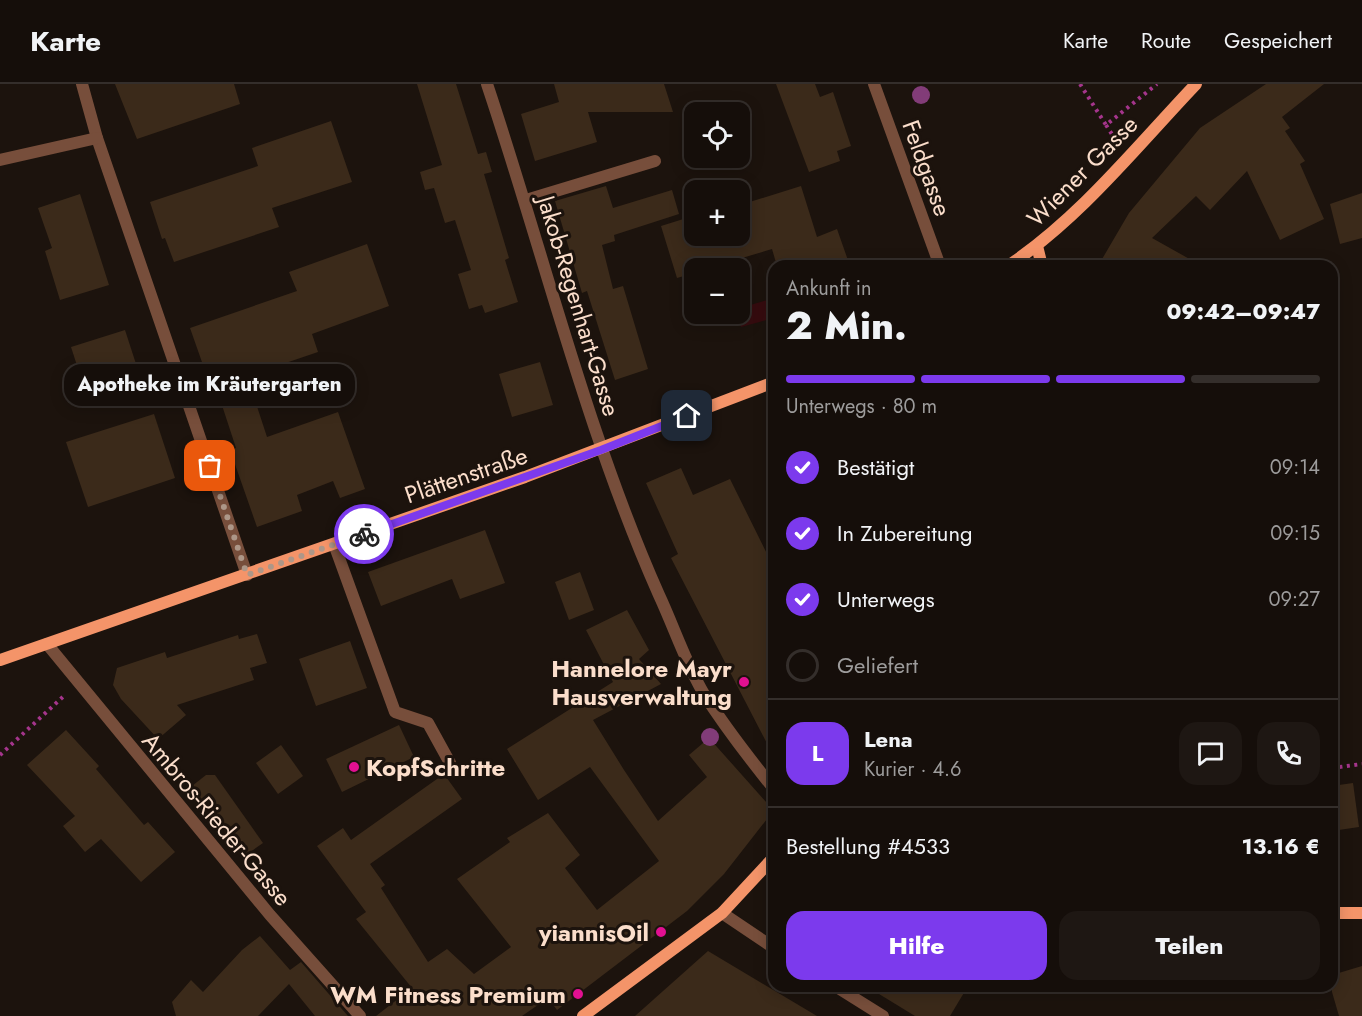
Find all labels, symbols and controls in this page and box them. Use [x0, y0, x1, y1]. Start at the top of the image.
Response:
text: Karte [30, 21, 101, 62]
text: Karte [1063, 26, 1108, 56]
text: Route [1141, 26, 1191, 56]
text: Gespeichert [1224, 26, 1332, 56]
map controls [684, 102, 750, 324]
button: locate [684, 102, 750, 168]
street label: Wiener Gasse [1018, 107, 1146, 235]
street label: Feldgasse [893, 115, 961, 221]
button: + [684, 180, 750, 246]
street label: Jakob-Regenhart-Gasse [528, 189, 629, 421]
button: − [684, 258, 750, 324]
text: Ankunft in [786, 274, 872, 303]
text: 09:42–09:47 [1166, 295, 1320, 327]
text: 2 Min. [786, 297, 907, 354]
callout: Apotheke im Kräutergarten [64, 364, 356, 406]
text: Apotheke im Kräutergarten [77, 370, 342, 399]
pin [661, 390, 712, 441]
text: Unterwegs · 80 m [786, 392, 937, 421]
icon: home [670, 399, 703, 432]
street label: Plättenstraße [400, 438, 532, 512]
pin [184, 440, 235, 491]
icon: bag [193, 449, 226, 482]
icon: check [786, 451, 819, 484]
text: Bestätigt [837, 451, 914, 483]
text: 09:14 [1270, 453, 1320, 482]
courier [334, 504, 394, 564]
icon: check [786, 517, 819, 550]
text: In Zubereitung [837, 517, 972, 549]
icon: bike [348, 518, 381, 551]
text: 09:15 [1270, 519, 1320, 548]
icon: check [786, 583, 819, 616]
text: Unterwegs [837, 583, 935, 615]
text: 09:27 [1269, 585, 1320, 614]
text: Geliefert [837, 649, 918, 681]
place label: Hannelore Mayr Hausverwaltung [551, 651, 732, 714]
marker: Hannelore Mayr Hausverwaltung [737, 675, 751, 689]
button: chat [1179, 722, 1242, 785]
button: phone [1257, 722, 1320, 785]
text: Lena [864, 723, 913, 755]
street label: Ambros-Rieder-Gasse [134, 725, 300, 913]
text: L [812, 737, 823, 769]
place label: KopfSchritte [366, 750, 505, 785]
text: Kurier · 4.6 [864, 755, 962, 784]
marker: KopfSchritte [347, 760, 361, 774]
text: Bestellung #4533 [786, 830, 950, 862]
text: 13.16 € [1241, 830, 1320, 862]
button: Hilfe [786, 911, 1047, 980]
button: Teilen [1059, 911, 1320, 980]
place label: yiannisOil [538, 915, 649, 950]
marker: yiannisOil [654, 925, 668, 939]
place label: WM Fitness Premium [330, 977, 566, 1012]
marker: WM Fitness Premium [571, 987, 585, 1001]

